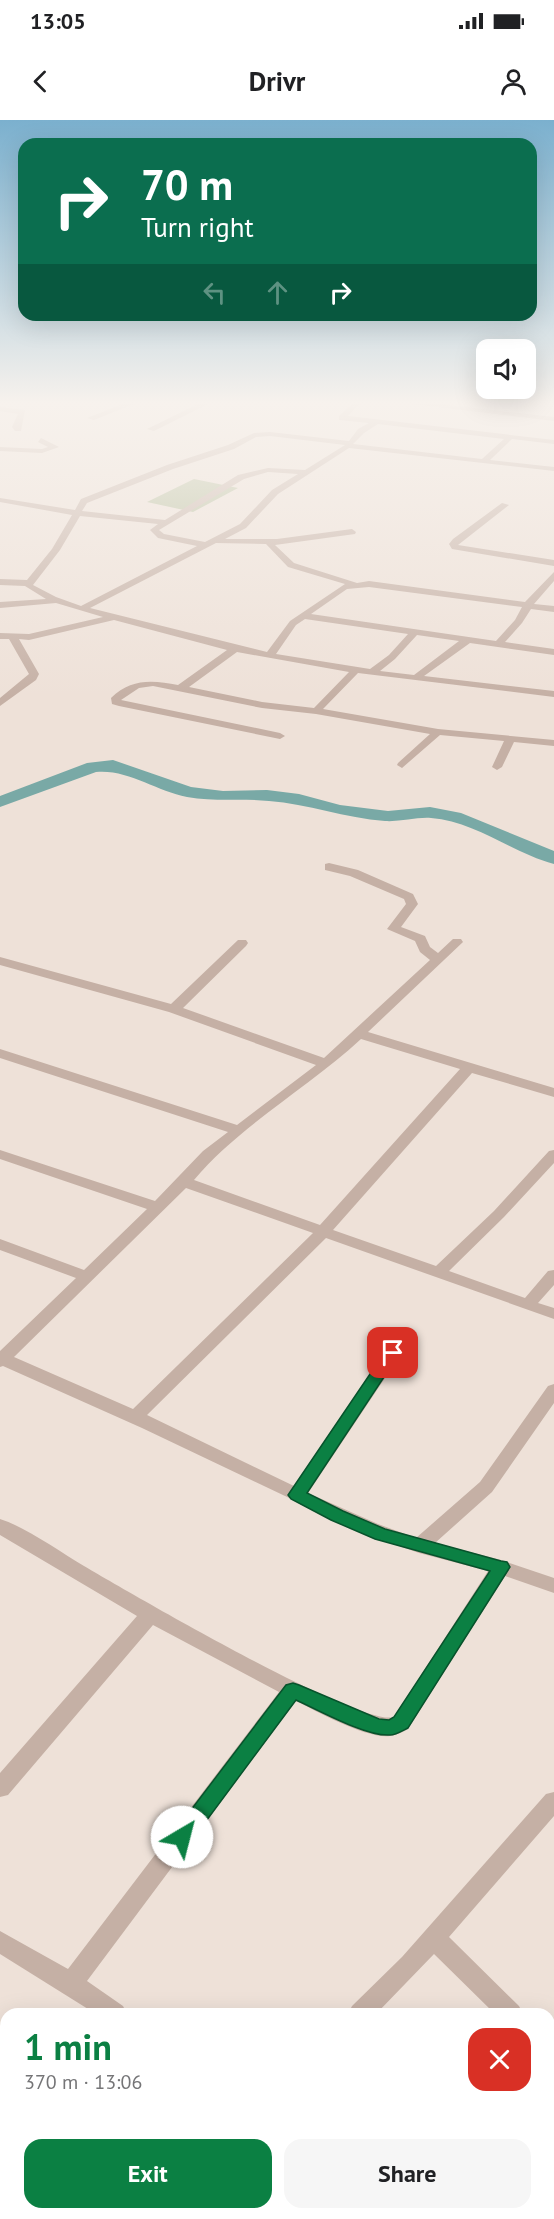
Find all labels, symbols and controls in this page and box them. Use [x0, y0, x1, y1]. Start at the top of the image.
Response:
text: 13:05 [30, 7, 86, 35]
text: Drivr [249, 64, 305, 98]
icon: back [24, 65, 57, 98]
icon: person [497, 65, 530, 98]
text: 70 m [141, 157, 233, 212]
icon: right [42, 162, 120, 240]
text: Turn right [141, 210, 254, 244]
icon: left [198, 276, 231, 309]
icon: ahead [261, 276, 294, 309]
icon: right [324, 276, 357, 309]
map controls [476, 339, 536, 399]
button: sound [476, 339, 536, 399]
pin [367, 1327, 418, 1378]
icon: arrive [376, 1336, 409, 1369]
position arrow [150, 1805, 214, 1869]
text: 1 min [24, 2023, 112, 2070]
button: close [468, 2028, 531, 2091]
text: 370 m · 13:06 [24, 2069, 142, 2095]
button: Exit [24, 2139, 272, 2208]
button: Share [284, 2139, 531, 2208]

